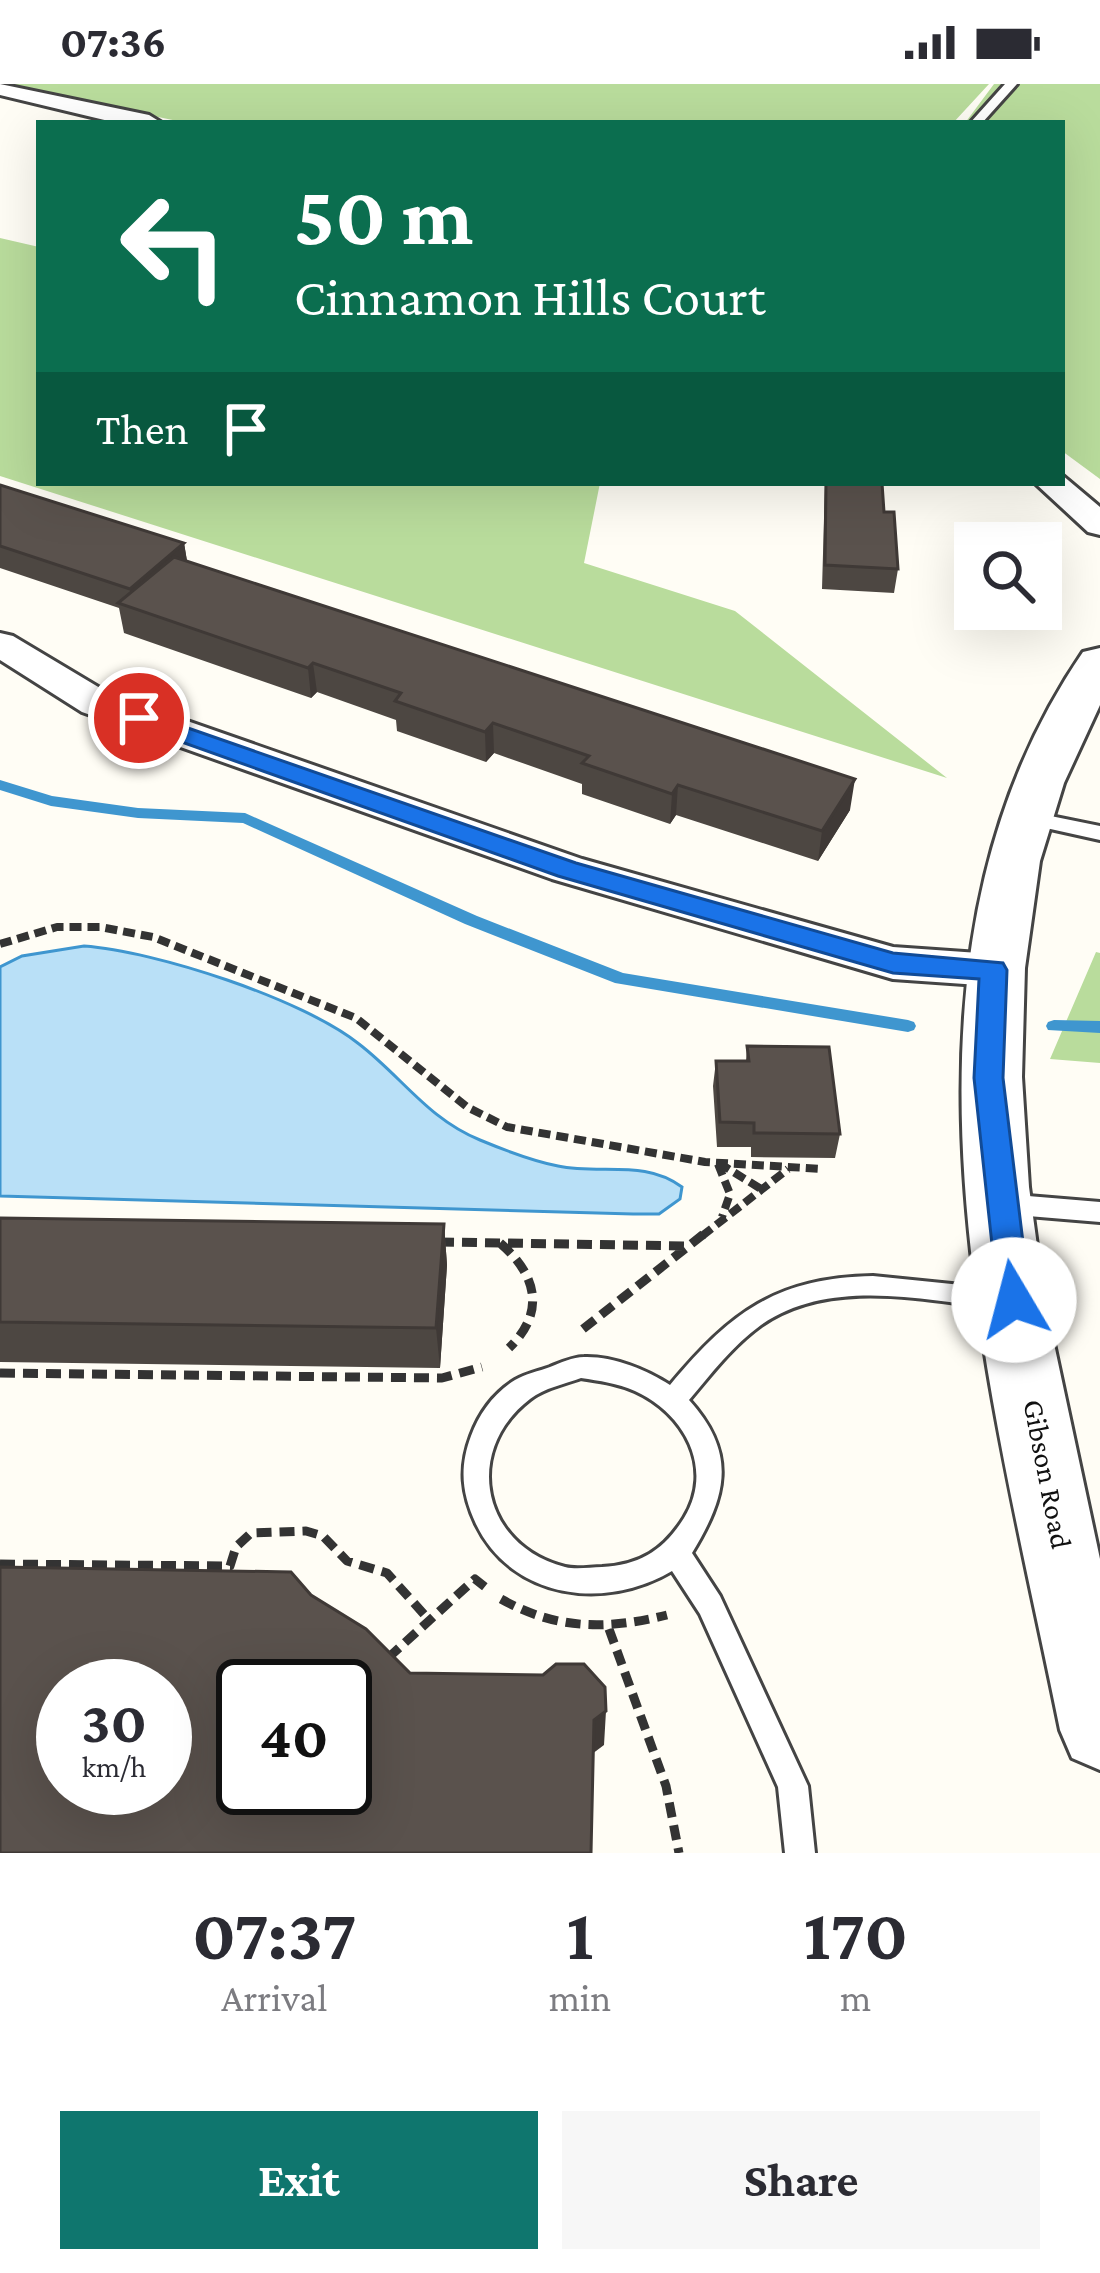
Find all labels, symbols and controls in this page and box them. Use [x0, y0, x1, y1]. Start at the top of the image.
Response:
text: 07:36 [60, 17, 166, 67]
icon: left [96, 168, 252, 324]
text: 50 m [294, 169, 473, 262]
text: Cinnamon Hills Court [294, 267, 766, 327]
icon: arrive [213, 396, 279, 462]
text: Then [96, 404, 189, 454]
map controls [954, 522, 1062, 630]
button: search [954, 522, 1062, 630]
pin [88, 667, 190, 769]
icon: arrive [106, 685, 172, 751]
position arrow [951, 1237, 1077, 1363]
street label: Gibson Road [1017, 1397, 1079, 1552]
speed limit sign: 40 [216, 1659, 372, 1815]
text: 30 [81, 1688, 147, 1755]
text: km/h [82, 1750, 146, 1783]
text: 07:37 [192, 1894, 357, 1974]
text: 1 [567, 1894, 593, 1974]
text: 170 [803, 1894, 908, 1974]
text: Arrival [221, 1976, 327, 2019]
text: min [549, 1976, 611, 2019]
text: m [840, 1976, 871, 2019]
button: Exit [60, 2111, 538, 2249]
button: Share [562, 2111, 1040, 2249]

